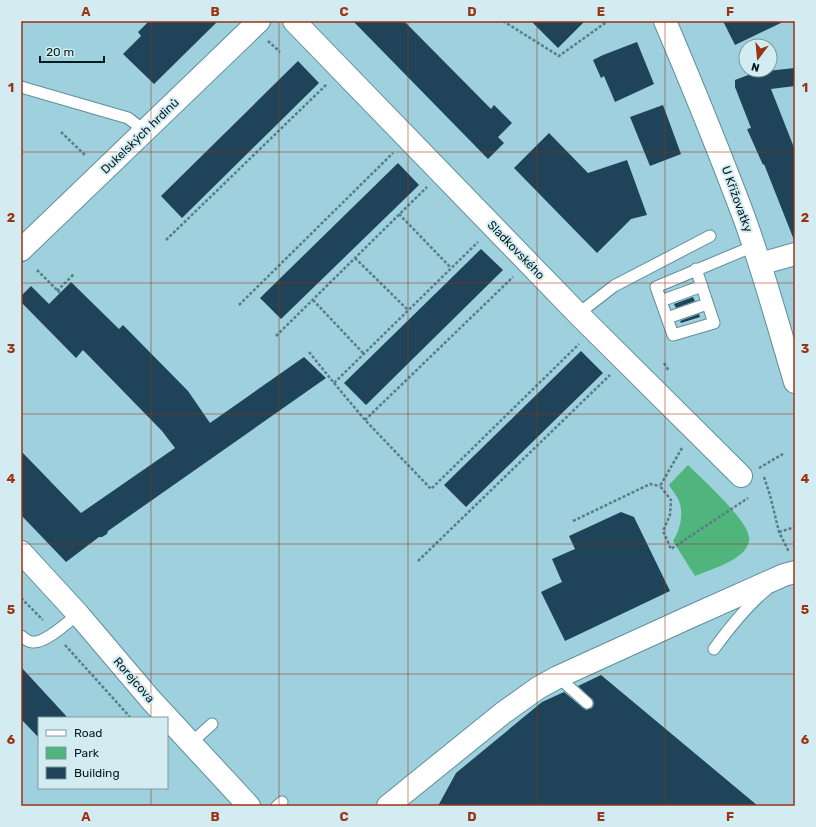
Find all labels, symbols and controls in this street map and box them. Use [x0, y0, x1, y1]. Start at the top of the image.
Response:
text: A [81, 4, 91, 19]
text: B [210, 4, 220, 19]
text: C [339, 4, 349, 19]
text: D [467, 4, 477, 19]
text: E [597, 4, 605, 19]
text: F [726, 4, 734, 19]
scale bar [40, 38, 104, 64]
north arrow [738, 38, 778, 78]
text: 20 m [46, 45, 74, 59]
text: N [750, 60, 761, 74]
text: 1 [8, 80, 14, 95]
text: 1 [802, 80, 808, 95]
street label: Dukelských hrdinů [98, 95, 182, 177]
street label: U Křižovatky [719, 164, 756, 234]
text: 2 [7, 210, 15, 225]
text: 2 [801, 210, 809, 225]
street label: Sladkovského [485, 218, 548, 282]
text: 3 [7, 341, 16, 356]
text: 3 [801, 341, 810, 356]
text: 4 [7, 471, 16, 486]
text: 4 [801, 471, 810, 486]
text: 5 [7, 602, 15, 617]
text: 5 [801, 602, 809, 617]
street label: Rorejcova [111, 655, 157, 705]
legend [38, 717, 168, 789]
text: Road [74, 726, 102, 740]
text: 6 [7, 732, 16, 747]
text: 6 [801, 732, 810, 747]
text: Park [74, 746, 100, 760]
text: Building [74, 766, 120, 780]
text: A [81, 809, 91, 824]
text: B [210, 809, 220, 824]
text: C [339, 809, 349, 824]
text: D [467, 809, 477, 824]
text: E [597, 809, 605, 824]
text: F [726, 809, 734, 824]

